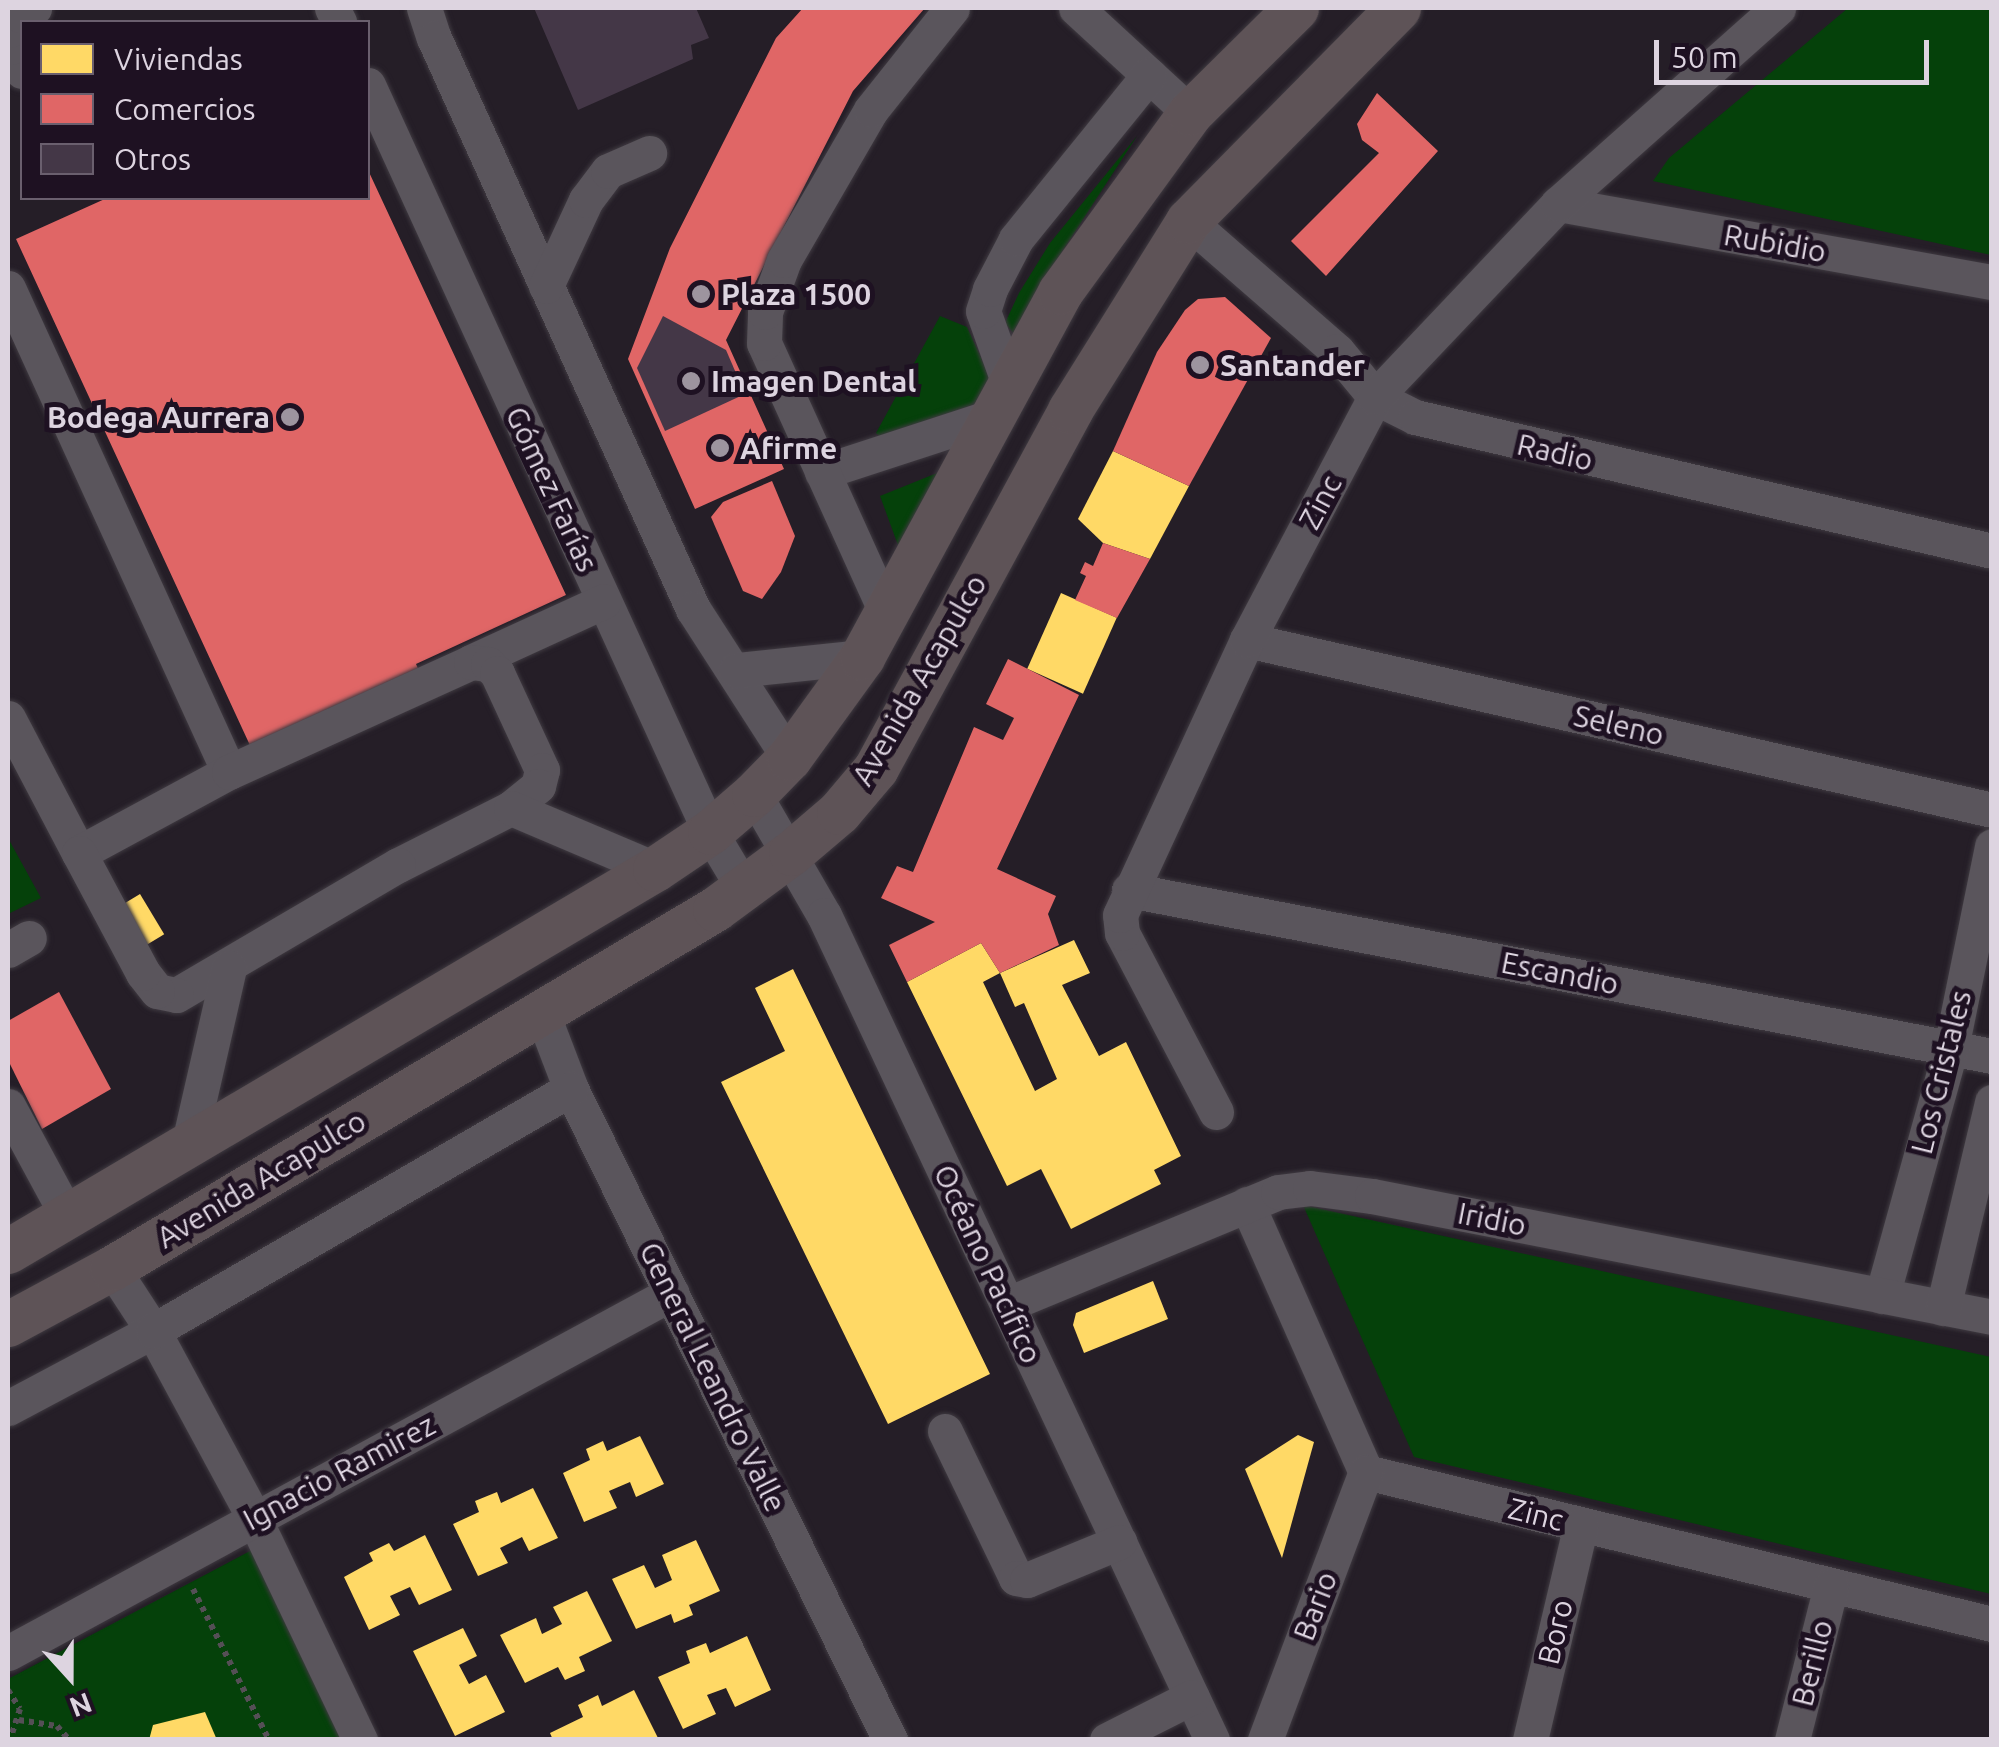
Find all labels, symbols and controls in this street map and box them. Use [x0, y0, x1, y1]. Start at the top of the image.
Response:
legend [20, 20, 370, 200]
scale bar [1659, 20, 1934, 82]
text: 50 m [1671, 40, 1738, 74]
text: Viviendas [114, 42, 243, 76]
text: Comercios [114, 92, 256, 126]
text: Otros [114, 142, 191, 176]
street label: Rubidio [1721, 216, 1829, 270]
place label: Plaza 1500 [721, 276, 871, 312]
marker: Plaza 1500 [690, 283, 712, 305]
place label: Santander [1220, 347, 1365, 383]
marker: Santander [1189, 354, 1211, 376]
place label: Imagen Dental [711, 363, 916, 399]
marker: Imagen Dental [680, 370, 702, 392]
place label: Bodega Aurrera [47, 399, 270, 435]
street label: Gómez Farías [498, 401, 606, 577]
marker: Bodega Aurrera [279, 406, 301, 428]
street label: Radio [1514, 426, 1596, 478]
place label: Afirme [740, 430, 837, 466]
marker: Afirme [709, 437, 731, 459]
street label: Zinc [1291, 469, 1349, 535]
street label: Avenida Acapulco [844, 568, 994, 792]
street label: Seleno [1570, 697, 1668, 753]
street label: Escandio [1498, 944, 1622, 1002]
street label: Los Cristales [1903, 986, 1979, 1158]
street label: Avenida Acapulco [150, 1102, 372, 1256]
street label: Océano Pacífico [926, 1159, 1050, 1369]
street label: Iridio [1455, 1195, 1529, 1243]
street label: General Leandro Valle [632, 1236, 794, 1518]
street label: Ignacio Ramirez [237, 1406, 441, 1538]
street label: Zinc [1505, 1490, 1567, 1538]
street label: Bario [1286, 1567, 1344, 1645]
street label: Boro [1530, 1596, 1580, 1668]
street label: Berillo [1784, 1616, 1840, 1710]
north arrow [20, 1627, 120, 1727]
text: N [66, 1687, 96, 1724]

